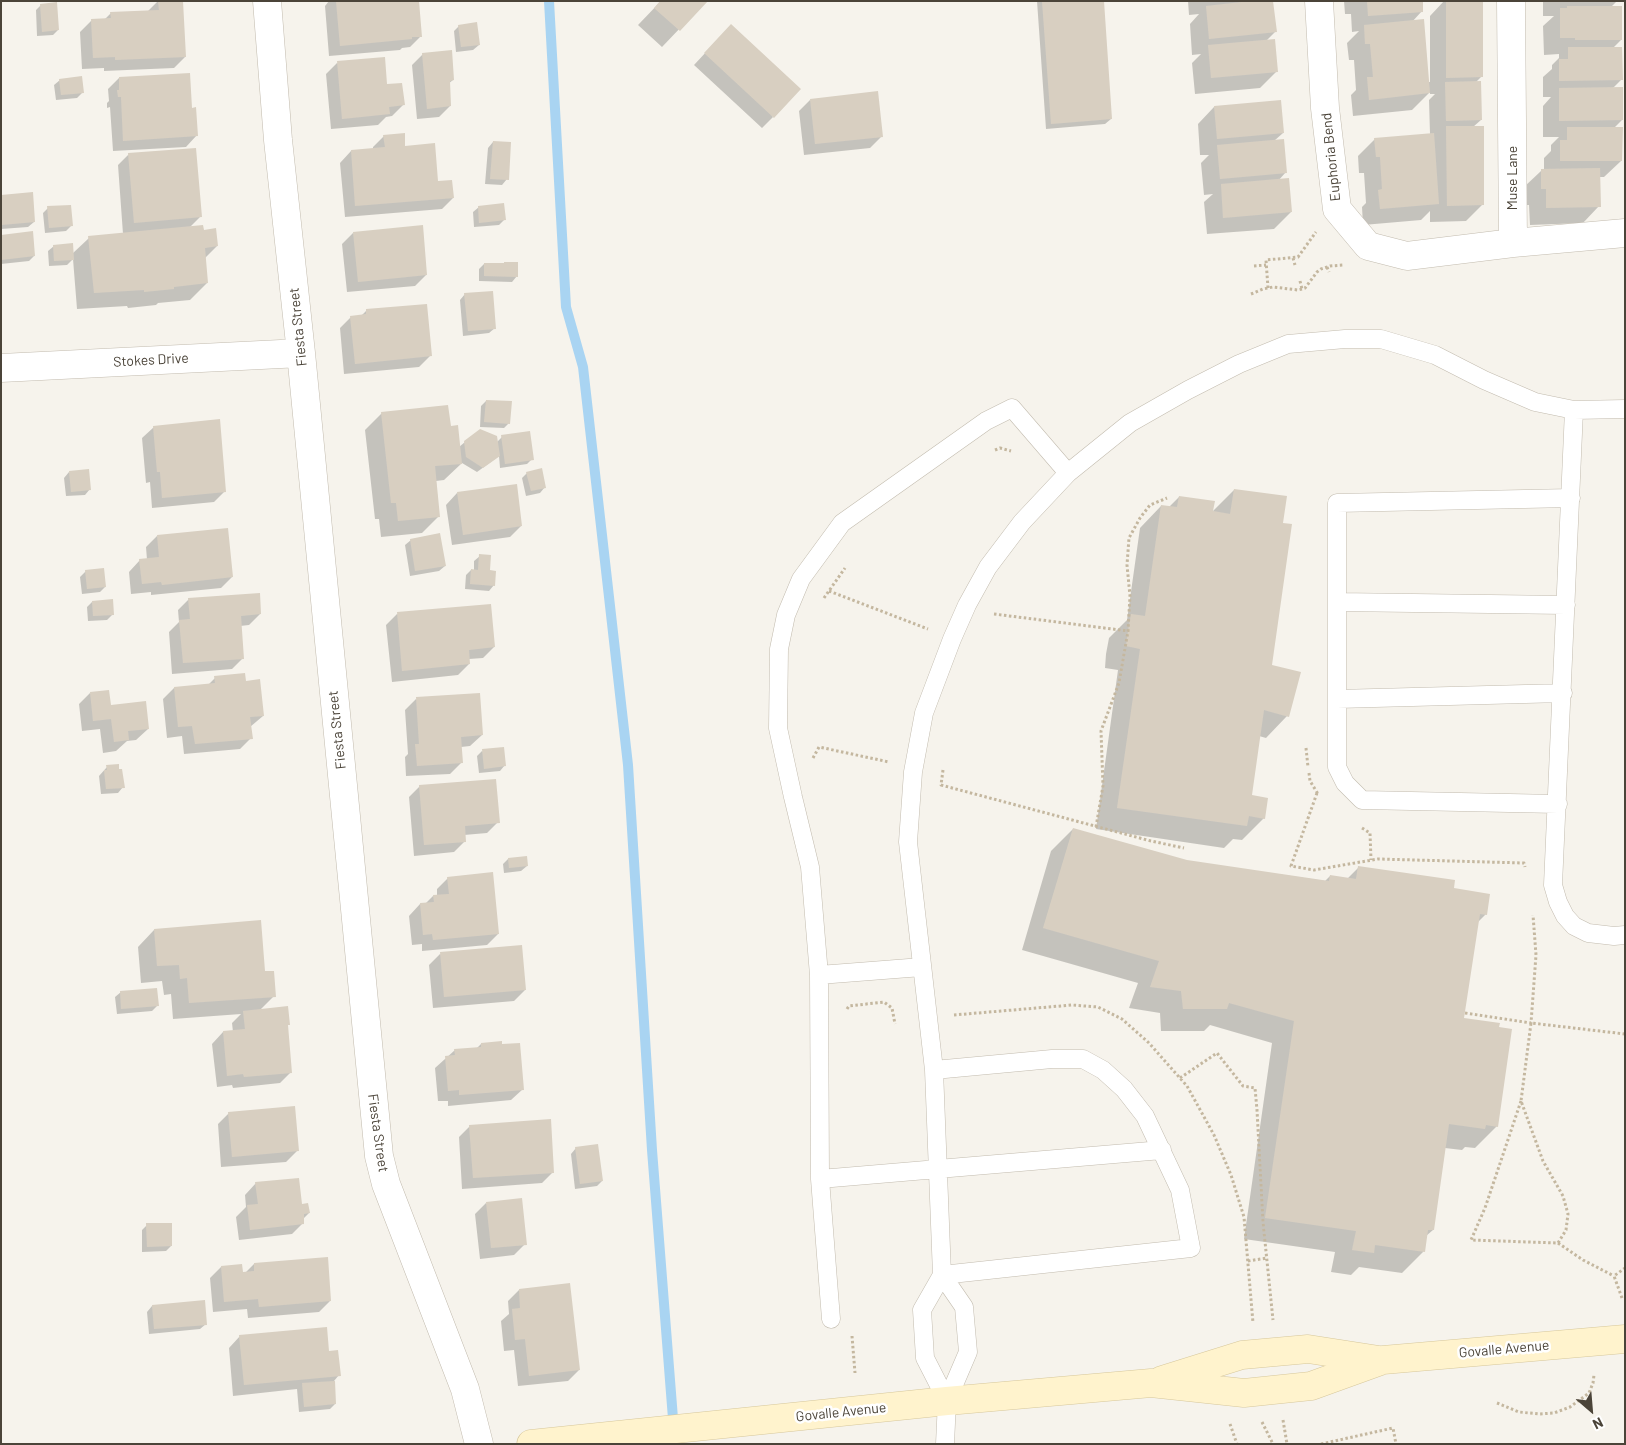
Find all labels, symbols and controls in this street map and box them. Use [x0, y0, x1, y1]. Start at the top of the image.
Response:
street label: Euphoria Bend [1318, 112, 1344, 202]
street label: Muse Lane [1504, 146, 1520, 210]
street label: Fiesta Street [286, 287, 310, 367]
street label: Stokes Drive [113, 350, 189, 370]
street label: Fiesta Street [325, 690, 349, 770]
street label: Fiesta Street [364, 1093, 392, 1173]
street label: Govalle Avenue [1458, 1337, 1550, 1361]
north arrow [1566, 1385, 1616, 1435]
street label: Govalle Avenue [795, 1399, 887, 1425]
text: N [1590, 1414, 1606, 1433]

